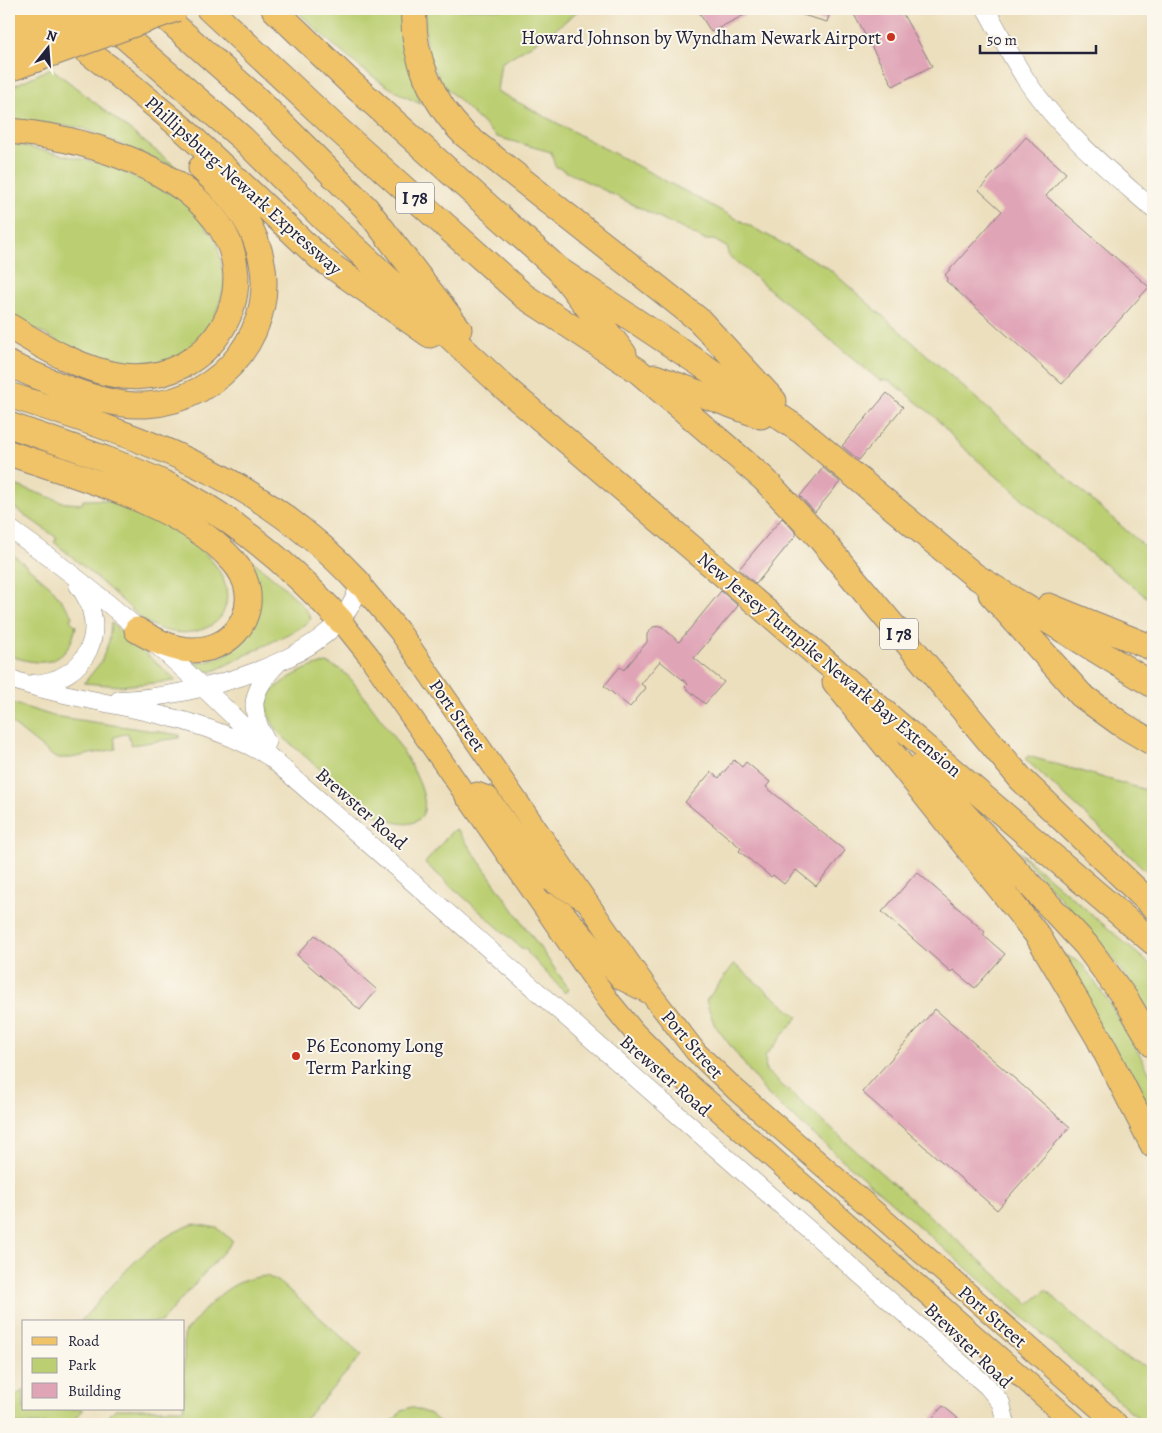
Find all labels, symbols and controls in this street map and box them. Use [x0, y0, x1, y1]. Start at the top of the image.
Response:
north arrow [22, 22, 72, 72]
scale bar [980, 22, 1096, 54]
text: N [44, 25, 59, 47]
place label: Howard Johnson by Wyndham Newark Airport [521, 25, 881, 51]
text: 50 m [987, 30, 1017, 50]
marker: Howard Johnson by Wyndham Newark Airport [885, 31, 897, 43]
street label: Phillipsburg-Newark Expressway [139, 90, 348, 282]
road number: I 78 [396, 182, 434, 214]
street label: New Jersey Turnpike Newark Bay Extension [692, 546, 967, 783]
road number: I 78 [880, 618, 918, 650]
street label: Port Street [423, 674, 492, 757]
street label: Brewster Road [310, 762, 413, 856]
street label: Port Street [655, 1005, 729, 1085]
street label: Brewster Road [614, 1029, 717, 1123]
place label: P6 Economy Long Term Parking [306, 1033, 444, 1081]
marker: P6 Economy Long Term Parking [290, 1050, 302, 1062]
street label: Port Street [952, 1280, 1032, 1354]
street label: Brewster Road [919, 1297, 1019, 1395]
legend [22, 1320, 185, 1410]
text: Road [68, 1331, 100, 1351]
text: Park [68, 1355, 97, 1375]
text: Building [68, 1381, 121, 1401]

